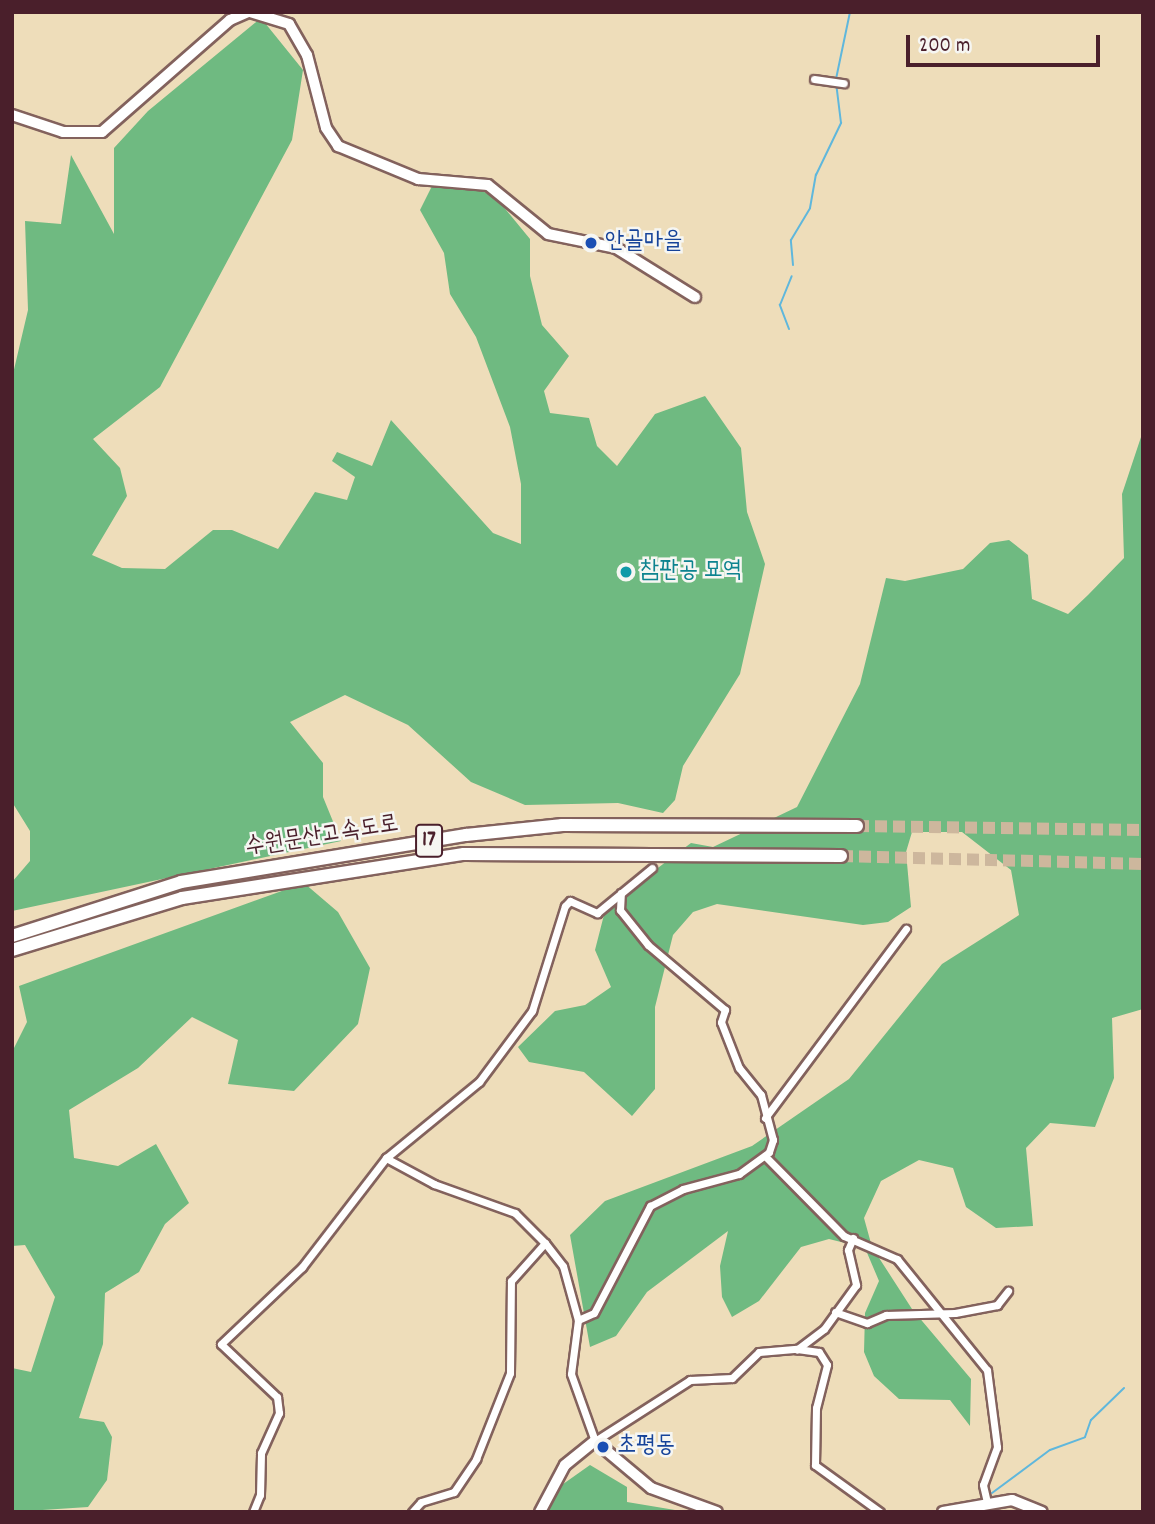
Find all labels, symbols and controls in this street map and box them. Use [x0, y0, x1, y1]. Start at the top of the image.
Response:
scale bar [910, 21, 1104, 65]
text: 200 m [919, 32, 970, 62]
place label: 안골마을 [605, 229, 682, 257]
marker: 안골마을 [583, 235, 599, 251]
place label: 참판공 묘역 [640, 558, 742, 586]
marker: 참판공 묘역 [618, 564, 634, 580]
street label: 수원문산고속도로 [243, 811, 401, 863]
road number: 17 [415, 821, 443, 860]
place label: 초평동 [617, 1433, 675, 1461]
marker: 초평동 [595, 1439, 611, 1455]

